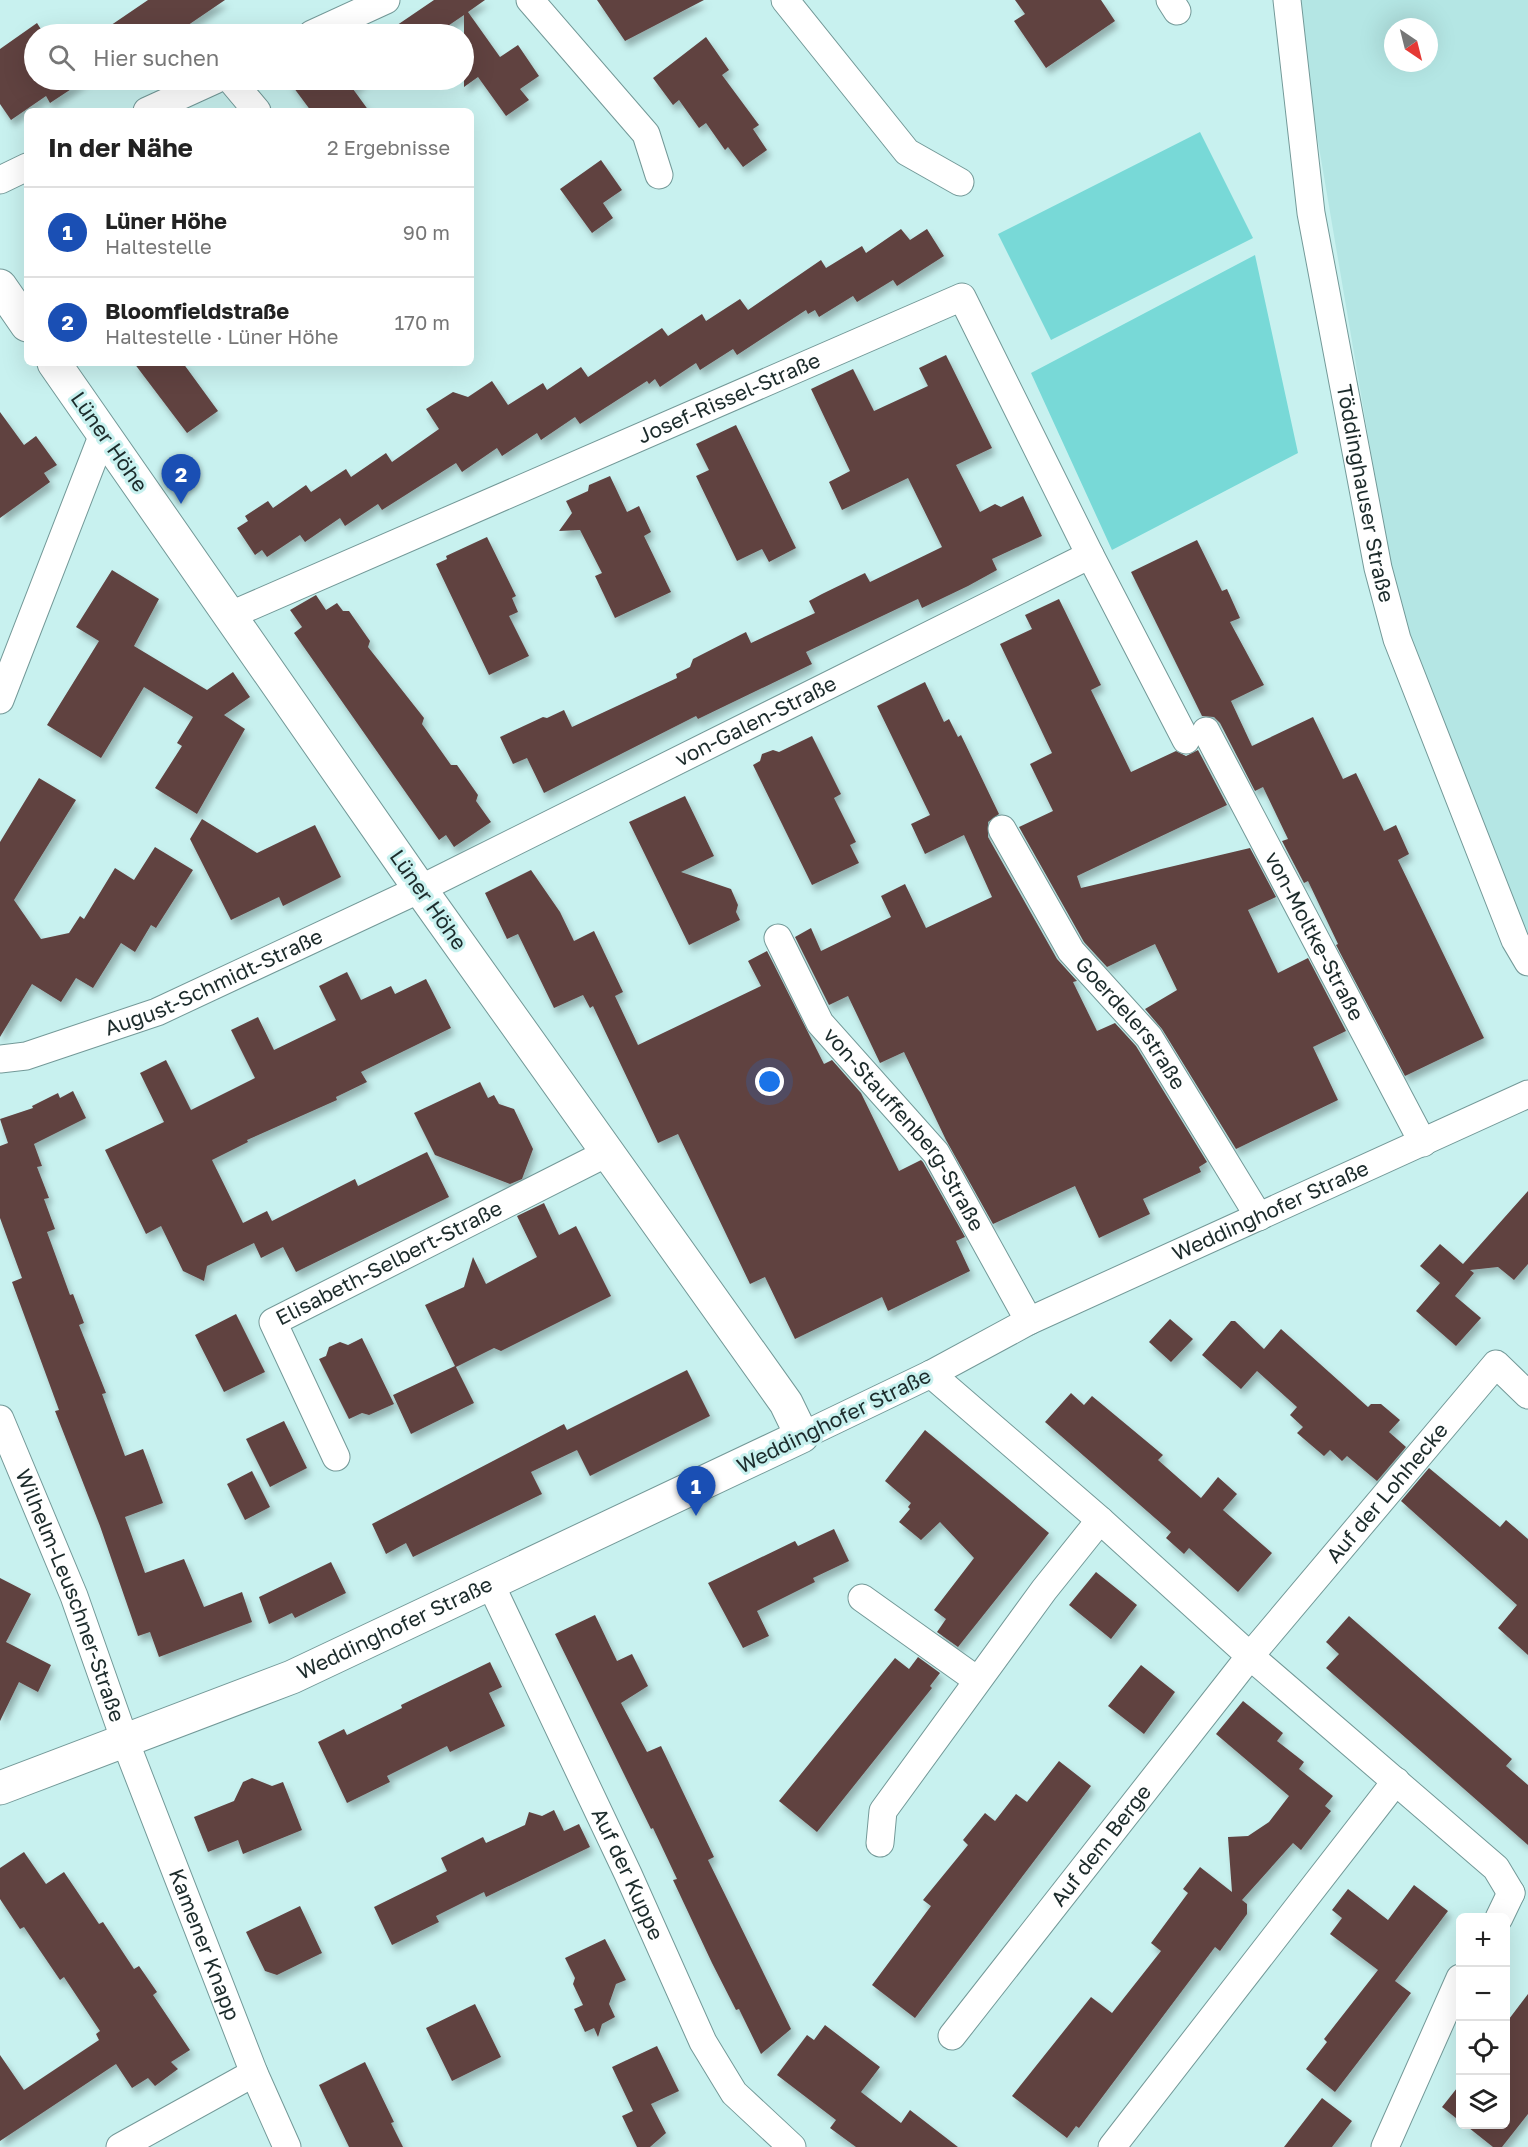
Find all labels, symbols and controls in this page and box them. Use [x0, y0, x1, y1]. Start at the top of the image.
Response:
north arrow [1384, 18, 1438, 72]
search box [24, 24, 474, 90]
icon: search [45, 41, 78, 74]
text: Hier suchen [93, 44, 219, 71]
text: In der Nähe [48, 132, 193, 163]
text: 2 Ergebnisse [327, 135, 450, 159]
text: Lüner Höhe [105, 207, 227, 234]
text: 1 [62, 220, 73, 244]
text: 90 m [403, 220, 450, 244]
text: Haltestelle [105, 234, 212, 258]
text: Bloomfieldstraße [105, 297, 289, 324]
text: 2 [61, 310, 74, 334]
text: 170 m [395, 310, 450, 334]
text: Haltestelle · Lüner Höhe [105, 324, 338, 348]
street label: Josef-Rissel-Straße [633, 346, 824, 449]
street label: Töddinghauser Straße [1332, 382, 1401, 605]
street label: Lüner Höhe [66, 386, 154, 497]
pin: 2 [162, 454, 201, 504]
street label: von-Galen-Straße [671, 670, 840, 772]
street label: Lüner Höhe [385, 844, 473, 955]
street label: von-Moltke-Straße [1260, 847, 1370, 1025]
street label: August-Schmidt-Straße [101, 922, 327, 1041]
street label: Goerdelerstraße [1070, 951, 1192, 1094]
street label: von-Stauffenberg-Straße [818, 1022, 991, 1235]
your location [755, 1067, 784, 1096]
street label: Weddinghofer Straße [1168, 1154, 1373, 1266]
street label: Elisabeth-Selbert-Straße [271, 1194, 506, 1331]
street label: Weddinghofer Straße [732, 1362, 935, 1478]
street label: Auf der Lohhecke [1320, 1417, 1453, 1568]
street label: Wilhelm-Leuschner-Straße [10, 1465, 131, 1725]
pin: 1 [676, 1466, 716, 1516]
street label: Weddinghofer Straße [292, 1570, 496, 1685]
street label: Auf dem Berge [1045, 1779, 1156, 1911]
street label: Auf der Kuppe [587, 1803, 670, 1944]
street label: Kamener Knapp [164, 1865, 246, 2024]
map controls [1456, 1913, 1510, 2129]
button: + [1456, 1913, 1510, 1967]
button: − [1456, 1967, 1510, 2021]
button: locate [1456, 2021, 1510, 2075]
button: layers [1456, 2075, 1510, 2129]

